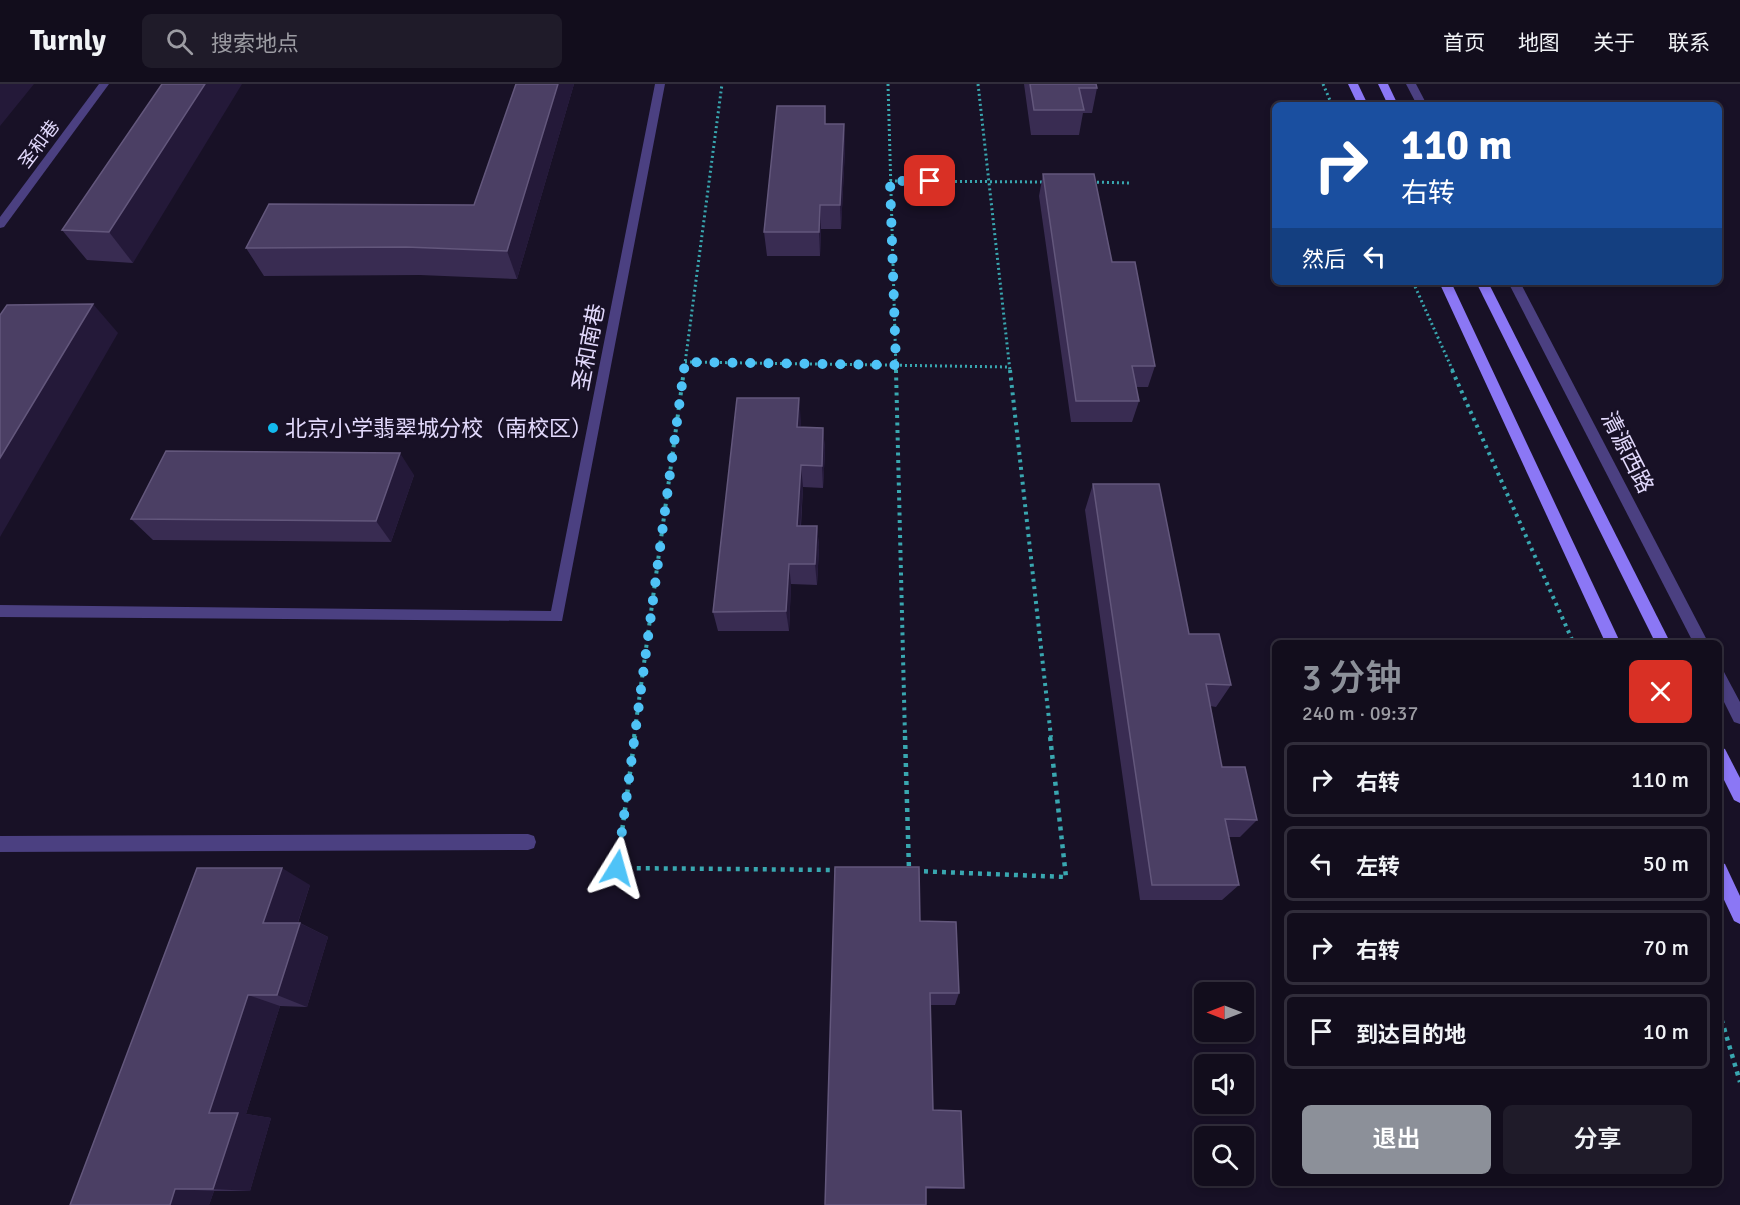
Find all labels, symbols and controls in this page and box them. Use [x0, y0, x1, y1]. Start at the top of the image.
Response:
search box [142, 14, 562, 68]
text: Turnly [30, 24, 106, 58]
icon: search [163, 25, 196, 58]
text: 搜索地点 [211, 30, 299, 57]
text: 首页 [1443, 30, 1485, 56]
text: 地图 [1518, 30, 1560, 56]
text: 关于 [1593, 30, 1635, 56]
text: 联系 [1668, 30, 1710, 56]
street label: 圣和巷 [14, 116, 64, 172]
text: 110 m [1401, 120, 1512, 171]
icon: right [1302, 126, 1380, 204]
pin [904, 155, 955, 206]
icon: arrive [913, 164, 946, 197]
text: 右转 [1401, 177, 1455, 210]
icon: left [1358, 240, 1391, 273]
text: 然后 [1302, 246, 1346, 273]
street label: 圣和南巷 [567, 301, 610, 393]
street label: 清源西路 [1596, 407, 1660, 498]
place label: 北京小学翡翠城分校（南校区） [285, 415, 593, 442]
marker: 北京小学翡翠城分校（南校区） [266, 421, 280, 435]
text: 3 分钟 [1302, 656, 1401, 701]
button: close [1629, 660, 1692, 723]
text: 240 m · 09:37 [1302, 701, 1418, 726]
icon: right [1305, 763, 1338, 796]
text: 110 m [1631, 766, 1689, 793]
text: 右转 [1356, 769, 1400, 796]
position arrow [585, 836, 649, 900]
icon: left [1305, 847, 1338, 880]
text: 50 m [1643, 850, 1689, 877]
text: 左转 [1356, 853, 1400, 880]
icon: right [1305, 931, 1338, 964]
text: 70 m [1643, 934, 1689, 961]
text: 右转 [1356, 937, 1400, 964]
north arrow [1194, 982, 1254, 1042]
map controls [1194, 982, 1254, 1186]
icon: arrive [1305, 1015, 1338, 1048]
text: 10 m [1643, 1018, 1689, 1045]
text: 到达目的地 [1356, 1021, 1466, 1048]
button: sound [1194, 1054, 1254, 1114]
button: 退出 [1302, 1105, 1491, 1174]
button: 分享 [1503, 1105, 1692, 1174]
button: search [1194, 1126, 1254, 1186]

